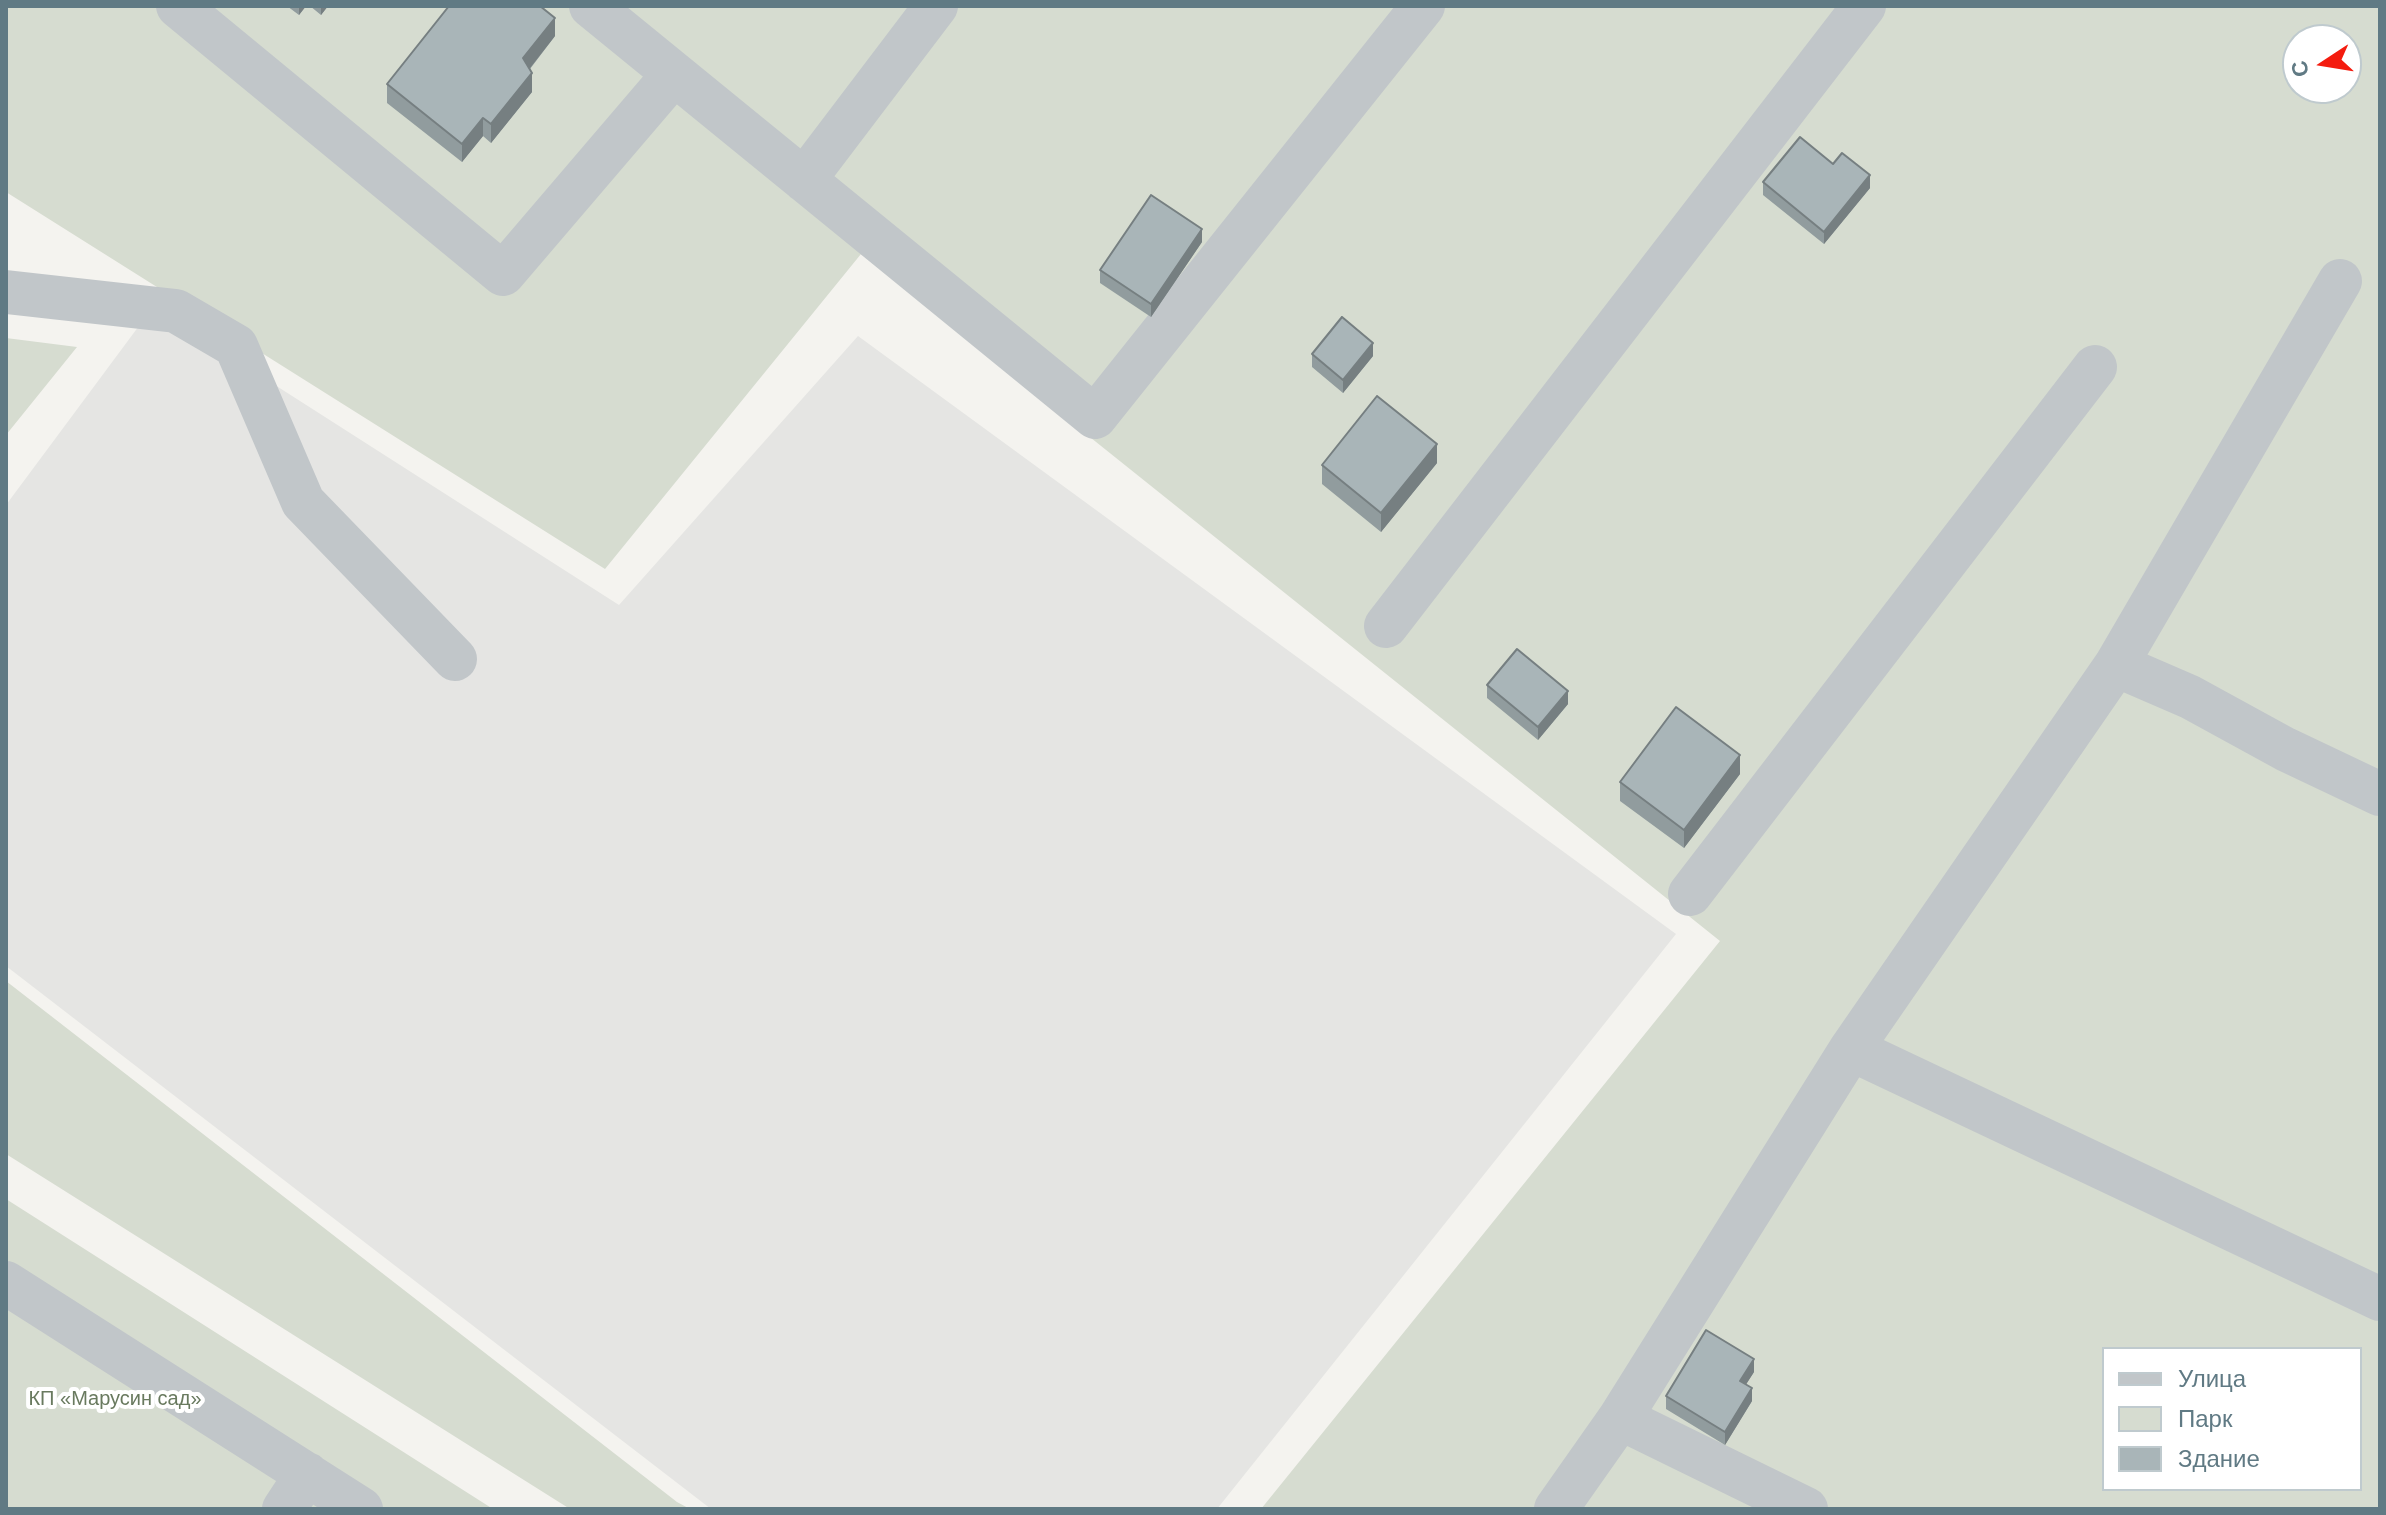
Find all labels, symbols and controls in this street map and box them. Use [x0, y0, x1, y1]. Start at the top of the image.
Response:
north arrow [2282, 24, 2362, 104]
text: С [2286, 58, 2314, 79]
legend [2102, 1347, 2362, 1491]
text: Улица [2178, 1365, 2246, 1392]
park label: КП «Марусин сад» [28, 1387, 202, 1411]
text: Парк [2178, 1405, 2232, 1432]
text: Здание [2178, 1445, 2260, 1472]

